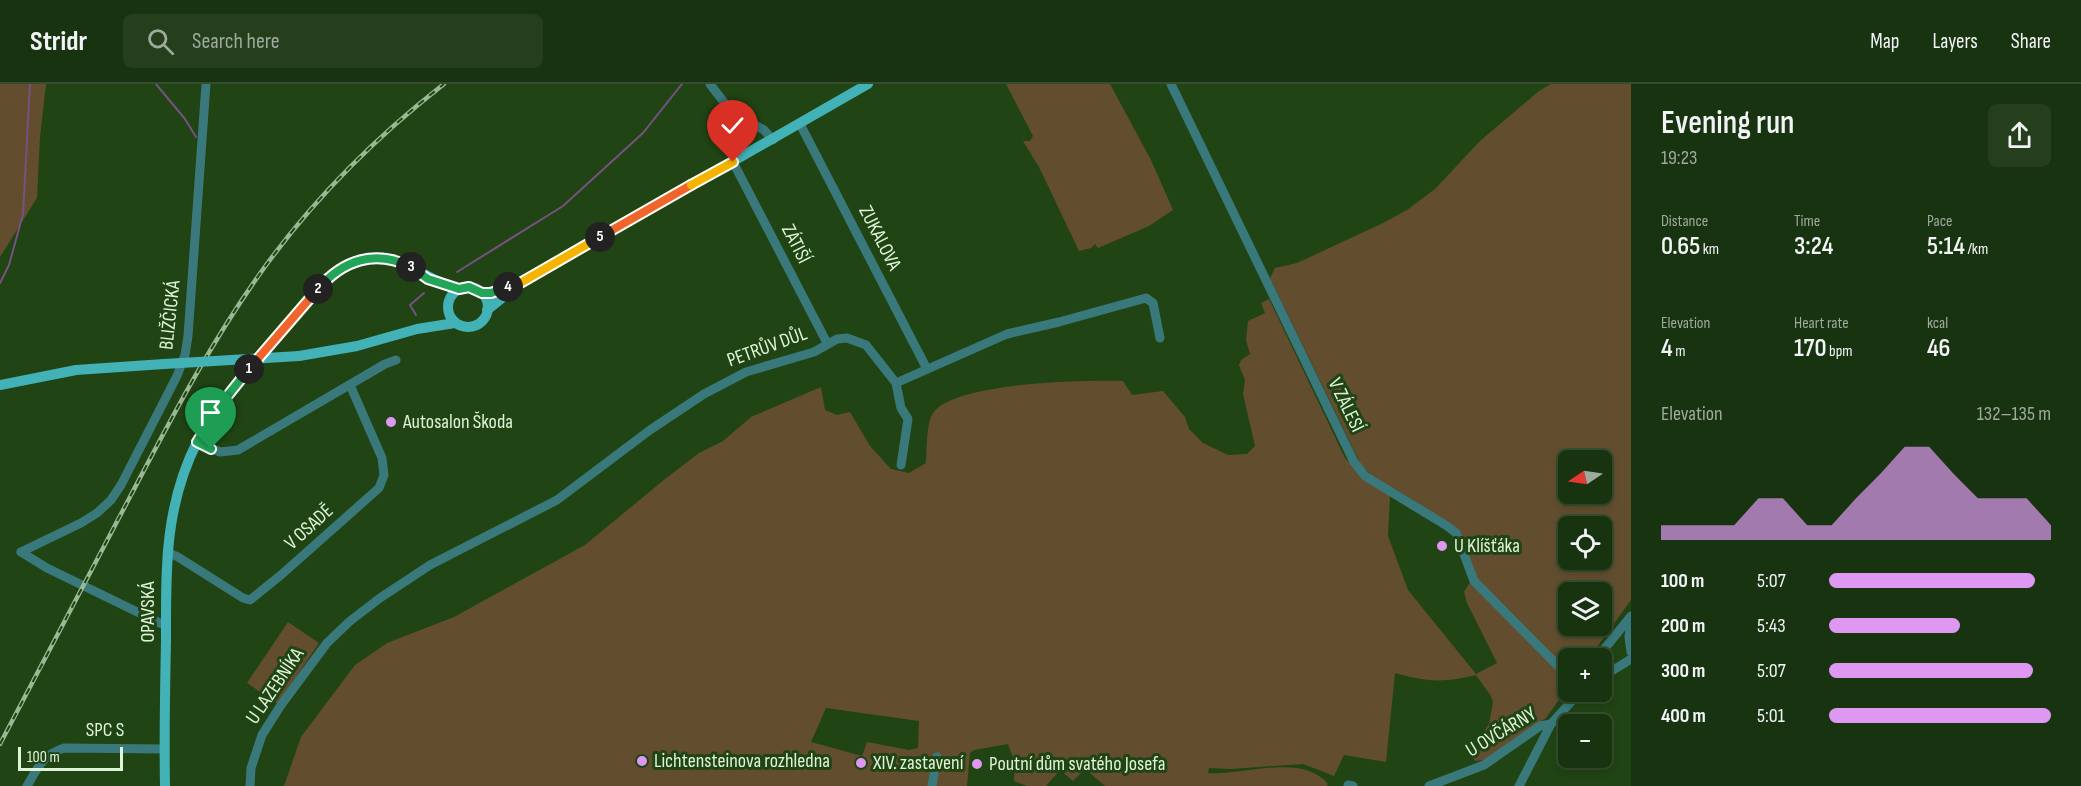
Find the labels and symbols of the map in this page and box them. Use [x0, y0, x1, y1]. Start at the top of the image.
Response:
pin [707, 100, 758, 162]
street label: ZUKALOVA [854, 202, 907, 275]
street label: ZÁTIŠÍ [776, 220, 816, 268]
pin: 5 [585, 222, 615, 252]
pin: 3 [396, 252, 426, 282]
pin: 4 [493, 272, 523, 302]
pin: 2 [303, 274, 333, 304]
street label: BLIŽČICKÁ [154, 279, 186, 351]
street label: PETRŮV DŮL [724, 321, 811, 372]
pin: 1 [234, 354, 264, 384]
street label: V ZÁLESÍ [1323, 374, 1369, 436]
pin [185, 387, 236, 449]
place label: Autosalon Škoda [402, 410, 513, 434]
marker: Autosalon Škoda [384, 415, 398, 429]
north arrow [1558, 450, 1612, 504]
street label: V OSADĚ [280, 499, 338, 555]
place label: U Klíšťáka [1454, 534, 1520, 558]
marker: U Klíšťáka [1435, 539, 1449, 553]
street label: OPAVSKÁ [136, 581, 160, 643]
street label: U LAZEBNÍKA [241, 643, 309, 729]
street label: U OVČÁRNY [1462, 701, 1541, 762]
street label: SPC S [86, 718, 124, 742]
scale bar [18, 744, 123, 772]
place label: Lichtensteinova rozhledna [654, 749, 830, 773]
place label: XIV. zastavení [872, 751, 964, 775]
place label: Poutní dům svatého Josefa [989, 752, 1166, 776]
marker: Lichtensteinova rozhledna [635, 754, 649, 768]
marker: XIV. zastavení [854, 756, 868, 770]
marker: Poutní dům svatého Josefa [970, 757, 984, 771]

